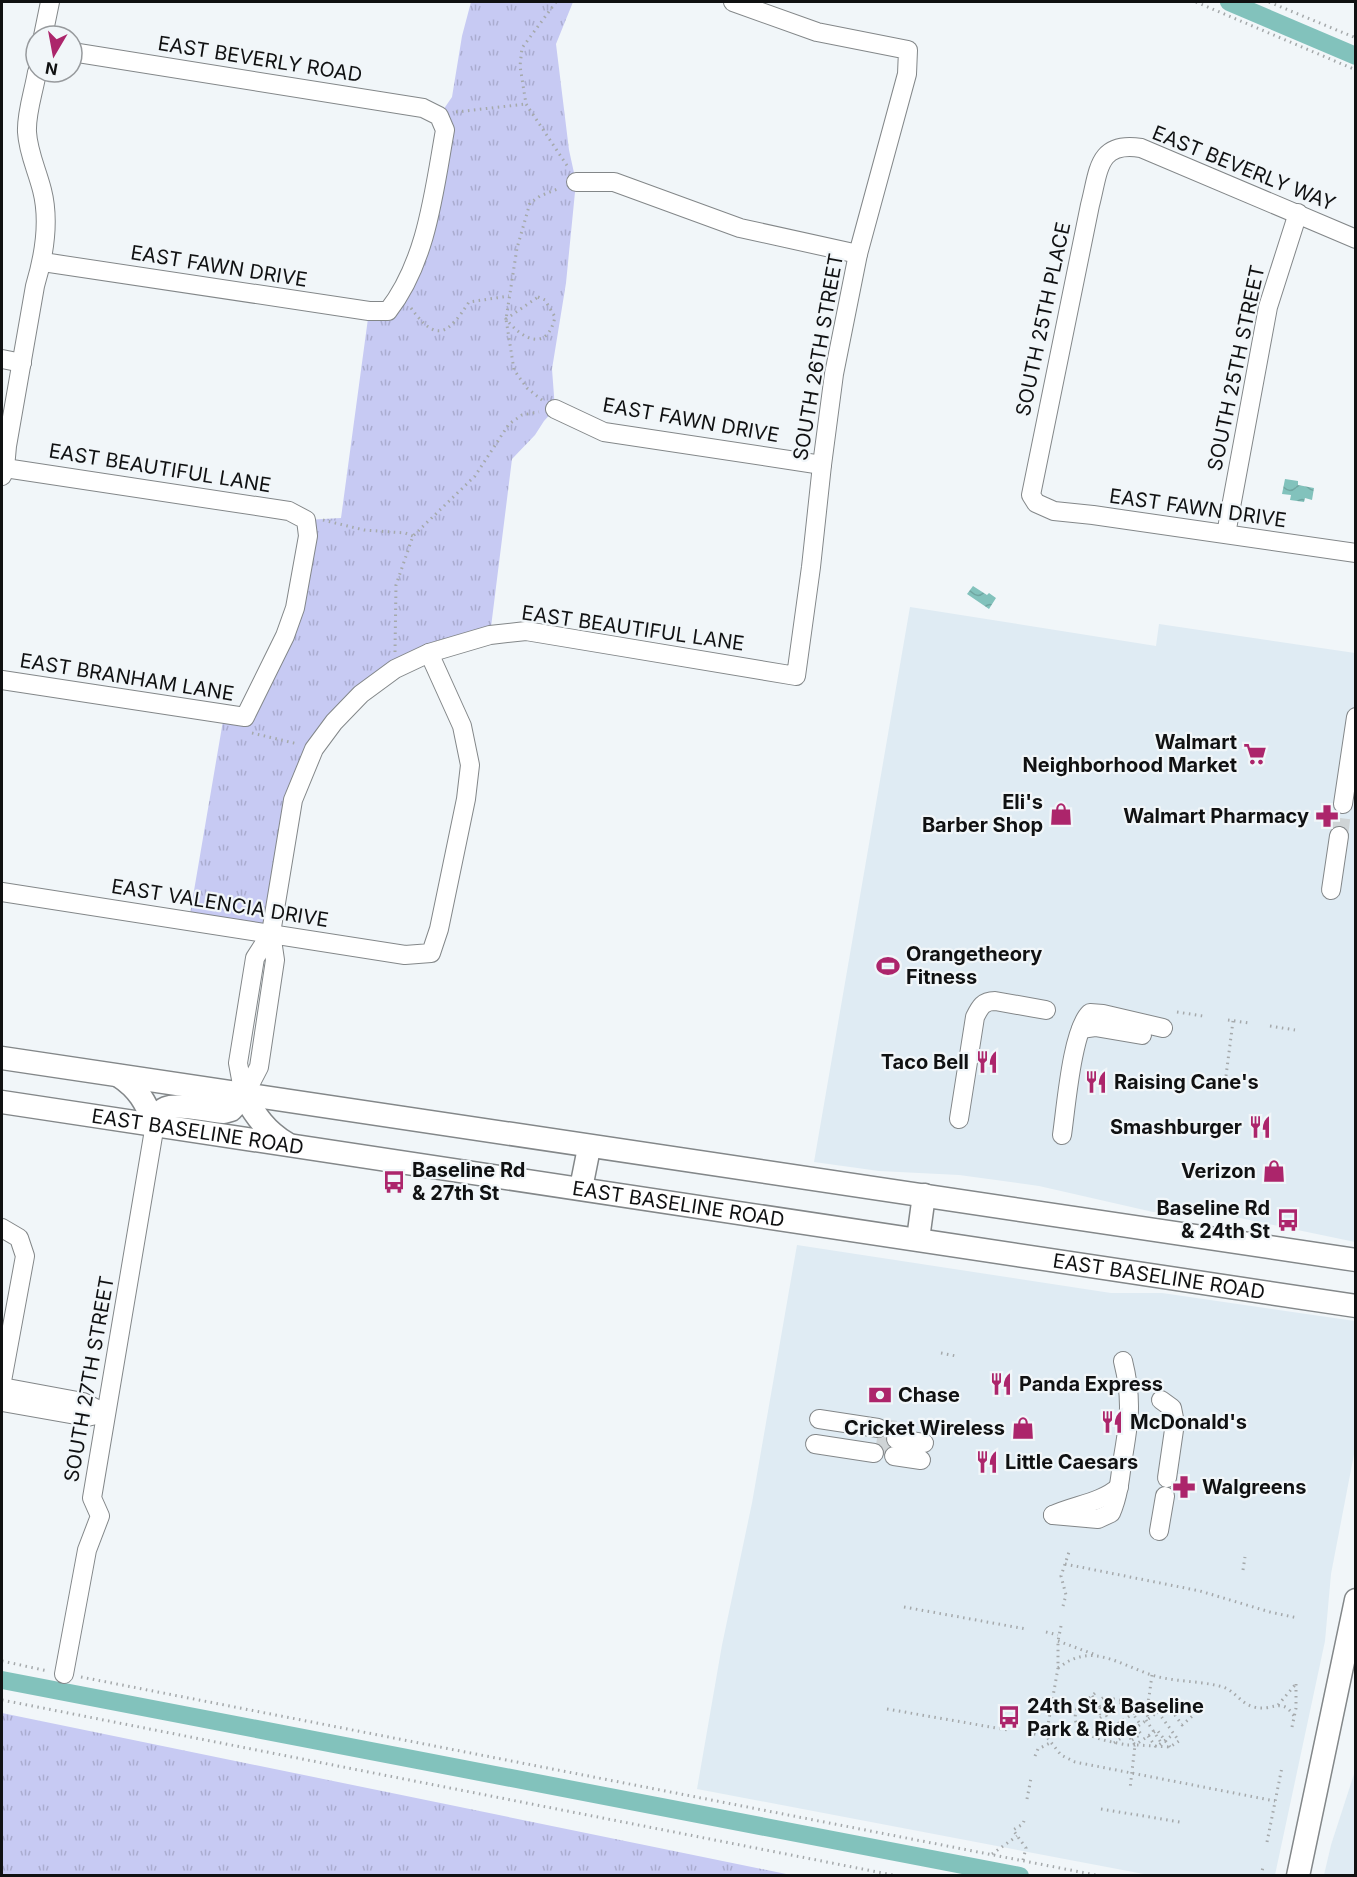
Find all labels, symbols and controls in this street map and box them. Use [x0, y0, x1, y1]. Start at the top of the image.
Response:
north arrow [24, 24, 84, 84]
street label: EAST BEVERLY ROAD [156, 31, 364, 87]
text: N [44, 58, 59, 80]
street label: EAST BEVERLY WAY [1149, 120, 1339, 216]
street label: SOUTH 25TH PLACE [1011, 220, 1075, 418]
street label: EAST FAWN DRIVE [129, 240, 309, 292]
street label: SOUTH 26TH STREET [788, 252, 848, 462]
street label: SOUTH 25TH STREET [1202, 263, 1270, 473]
street label: EAST FAWN DRIVE [601, 393, 781, 447]
street label: EAST BEAUTIFUL LANE [47, 439, 273, 497]
street label: EAST FAWN DRIVE [1108, 484, 1288, 532]
street label: EAST BEAUTIFUL LANE [520, 600, 746, 656]
street label: EAST BRANHAM LANE [18, 648, 236, 706]
place label: Walmart Neighborhood Market [1023, 730, 1237, 777]
supermarket icon: Walmart Neighborhood Market [1242, 741, 1268, 767]
place label: Eli's Barber Shop [922, 790, 1043, 837]
shop icon: Eli's Barber Shop [1048, 801, 1074, 827]
pharmacy icon: Walmart Pharmacy [1314, 803, 1340, 829]
place label: Walmart Pharmacy [1123, 804, 1309, 828]
street label: EAST VALENCIA DRIVE [110, 874, 330, 932]
place label: Orangetheory Fitness [906, 942, 1042, 989]
sports icon: Orangetheory Fitness [875, 953, 901, 979]
restaurant icon: Taco Bell [974, 1049, 1000, 1075]
place label: Taco Bell [881, 1050, 969, 1074]
restaurant icon: Raising Cane's [1083, 1069, 1109, 1095]
place label: Raising Cane's [1114, 1070, 1259, 1094]
street label: EAST BASELINE ROAD [90, 1104, 305, 1159]
restaurant icon: Smashburger [1247, 1114, 1273, 1140]
place label: Smashburger [1110, 1115, 1242, 1139]
place label: Baseline Rd & 27th St [412, 1158, 525, 1205]
shop icon: Verizon [1261, 1158, 1287, 1184]
place label: Verizon [1181, 1159, 1256, 1183]
bus stop icon: Baseline Rd & 27th St [381, 1169, 407, 1195]
street label: EAST BASELINE ROAD [571, 1176, 786, 1232]
place label: Baseline Rd & 24th St [1157, 1196, 1270, 1243]
bus stop icon: Baseline Rd & 24th St [1275, 1207, 1301, 1233]
street label: EAST BASELINE ROAD [1051, 1248, 1267, 1304]
street label: SOUTH 27TH STREET [59, 1274, 119, 1484]
restaurant icon: Panda Express [988, 1371, 1014, 1397]
place label: Panda Express [1019, 1372, 1163, 1396]
bank icon: Chase [867, 1382, 893, 1408]
place label: Chase [898, 1383, 960, 1407]
restaurant icon: McDonald's [1099, 1409, 1125, 1435]
place label: McDonald's [1130, 1410, 1247, 1434]
shop icon: Cricket Wireless [1010, 1415, 1036, 1441]
place label: Cricket Wireless [844, 1416, 1005, 1440]
restaurant icon: Little Caesars [974, 1449, 1000, 1475]
place label: Little Caesars [1005, 1450, 1138, 1474]
pharmacy icon: Walgreens [1171, 1474, 1197, 1500]
place label: Walgreens [1202, 1475, 1306, 1499]
place label: 24th St & Baseline Park & Ride [1027, 1694, 1204, 1741]
bus stop icon: 24th St & Baseline Park & Ride [996, 1704, 1022, 1730]

